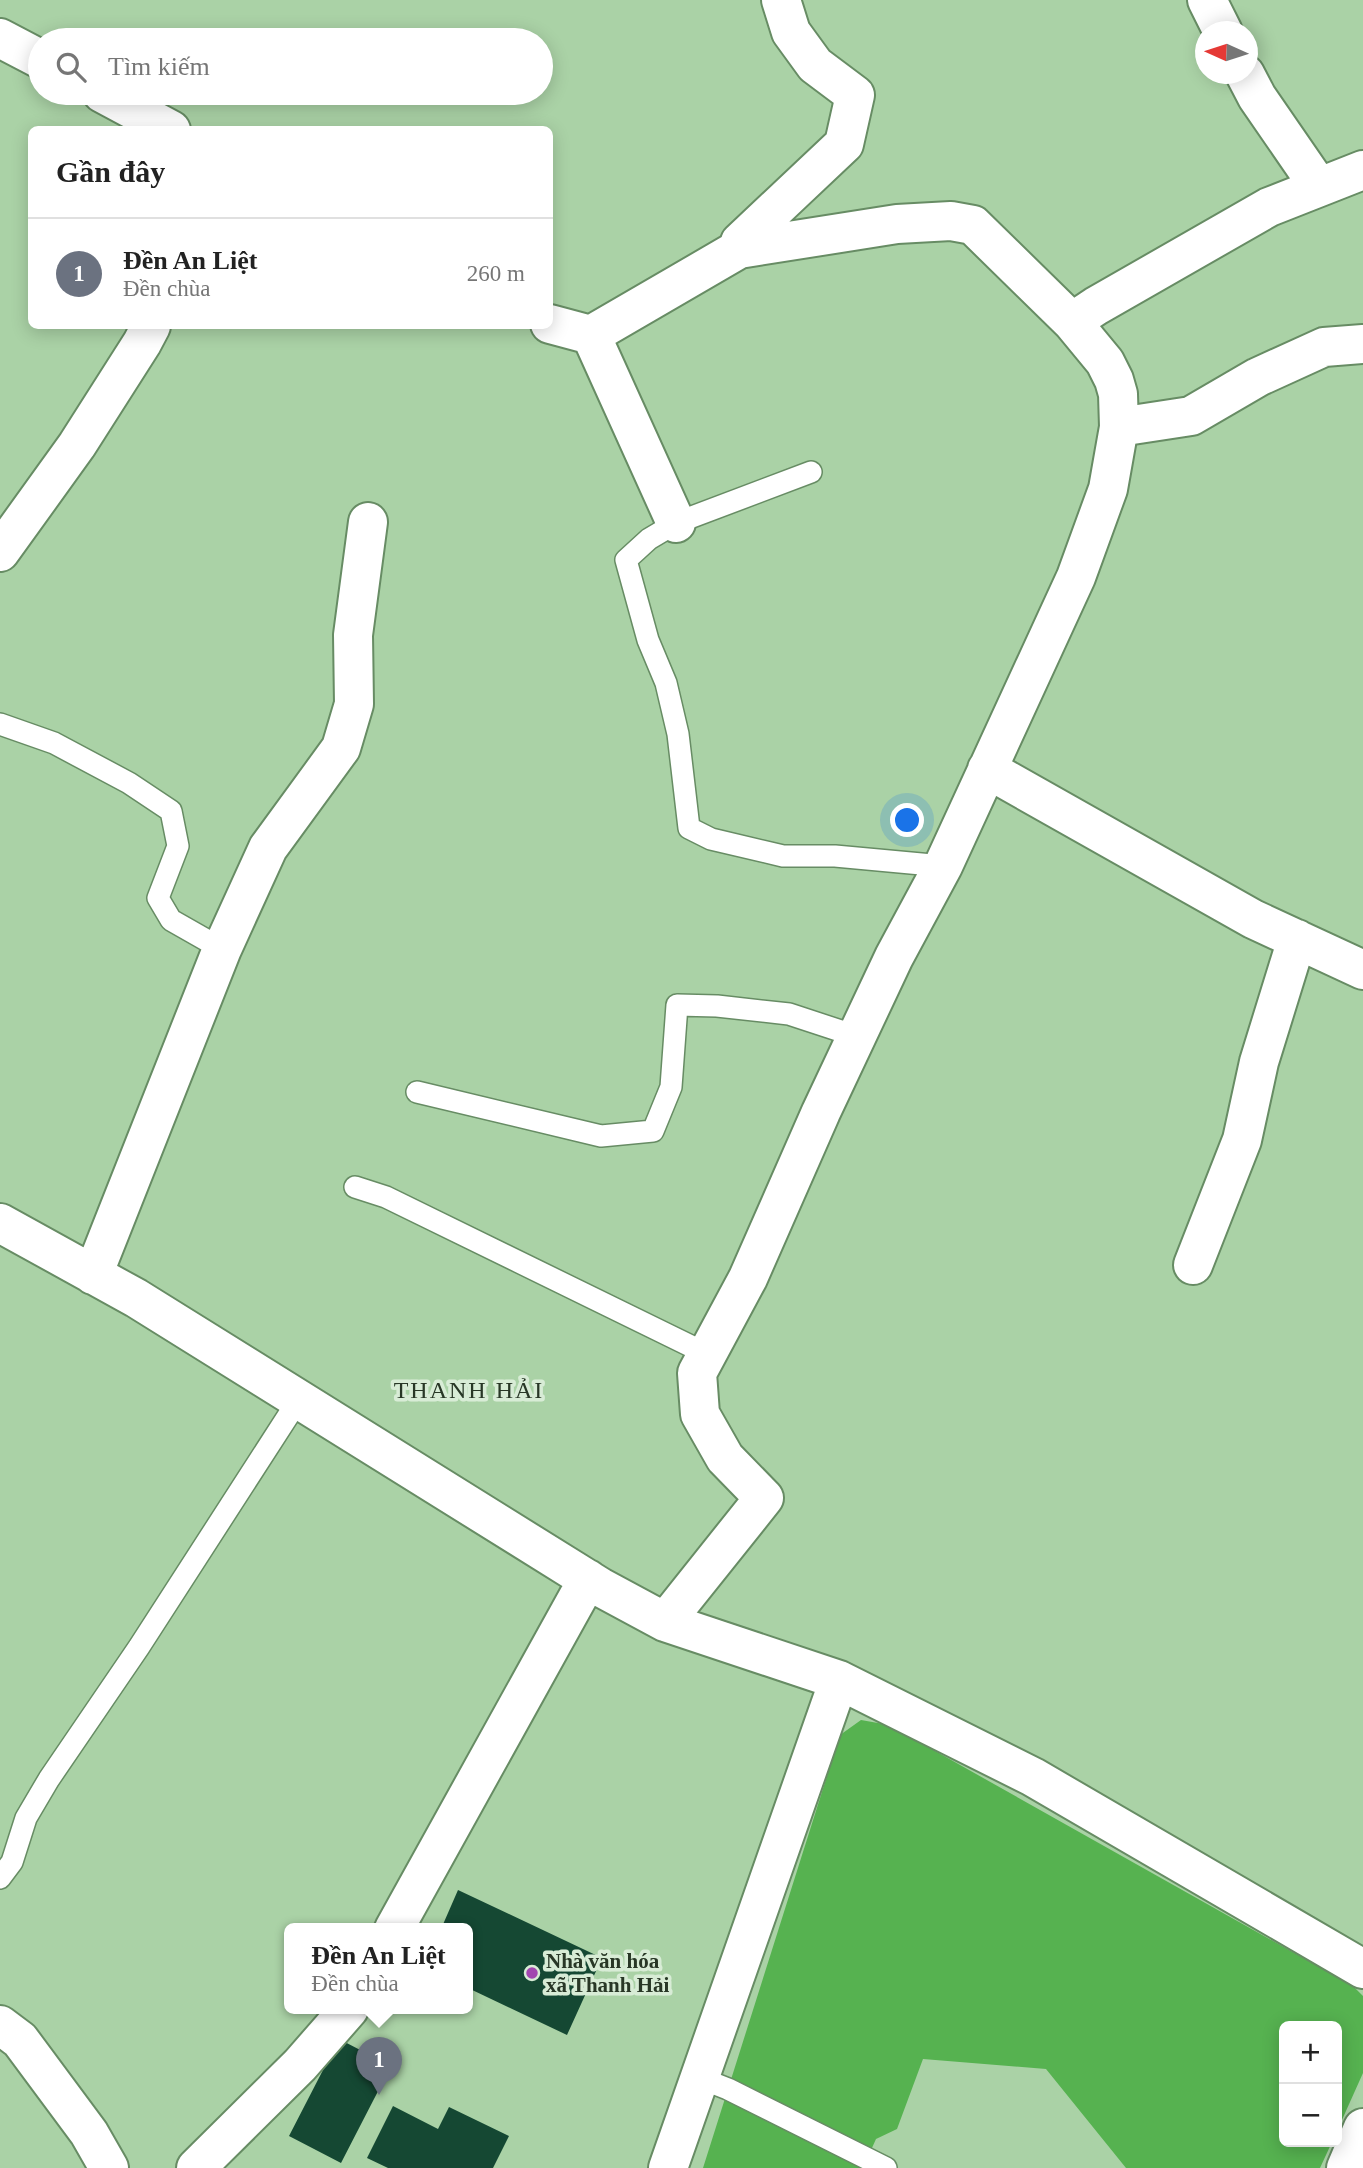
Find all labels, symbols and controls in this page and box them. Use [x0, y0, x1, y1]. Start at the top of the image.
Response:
north arrow [1195, 21, 1258, 84]
search box [28, 28, 553, 105]
icon: search [52, 48, 90, 86]
text: Tìm kiếm [108, 52, 210, 81]
text: Gần đây [56, 155, 165, 188]
text: Đền An Liệt [123, 246, 257, 275]
text: 1 [73, 261, 85, 286]
text: 260 m [467, 261, 525, 286]
text: Đền chùa [123, 276, 211, 301]
your location [890, 803, 924, 837]
district label: THANH HẢI [394, 1377, 544, 1403]
popup [284, 1923, 473, 2014]
text: Đền An Liệt [311, 1941, 446, 1970]
place label: Nhà văn hóa xã Thanh Hải [546, 1949, 669, 1997]
marker: Nhà văn hóa xã Thanh Hải [524, 1965, 540, 1981]
text: Đền chùa [311, 1971, 399, 1996]
map controls [1279, 2021, 1342, 2147]
button: + [1279, 2021, 1342, 2084]
pin: 1 [356, 2037, 402, 2095]
button: − [1279, 2084, 1342, 2147]

